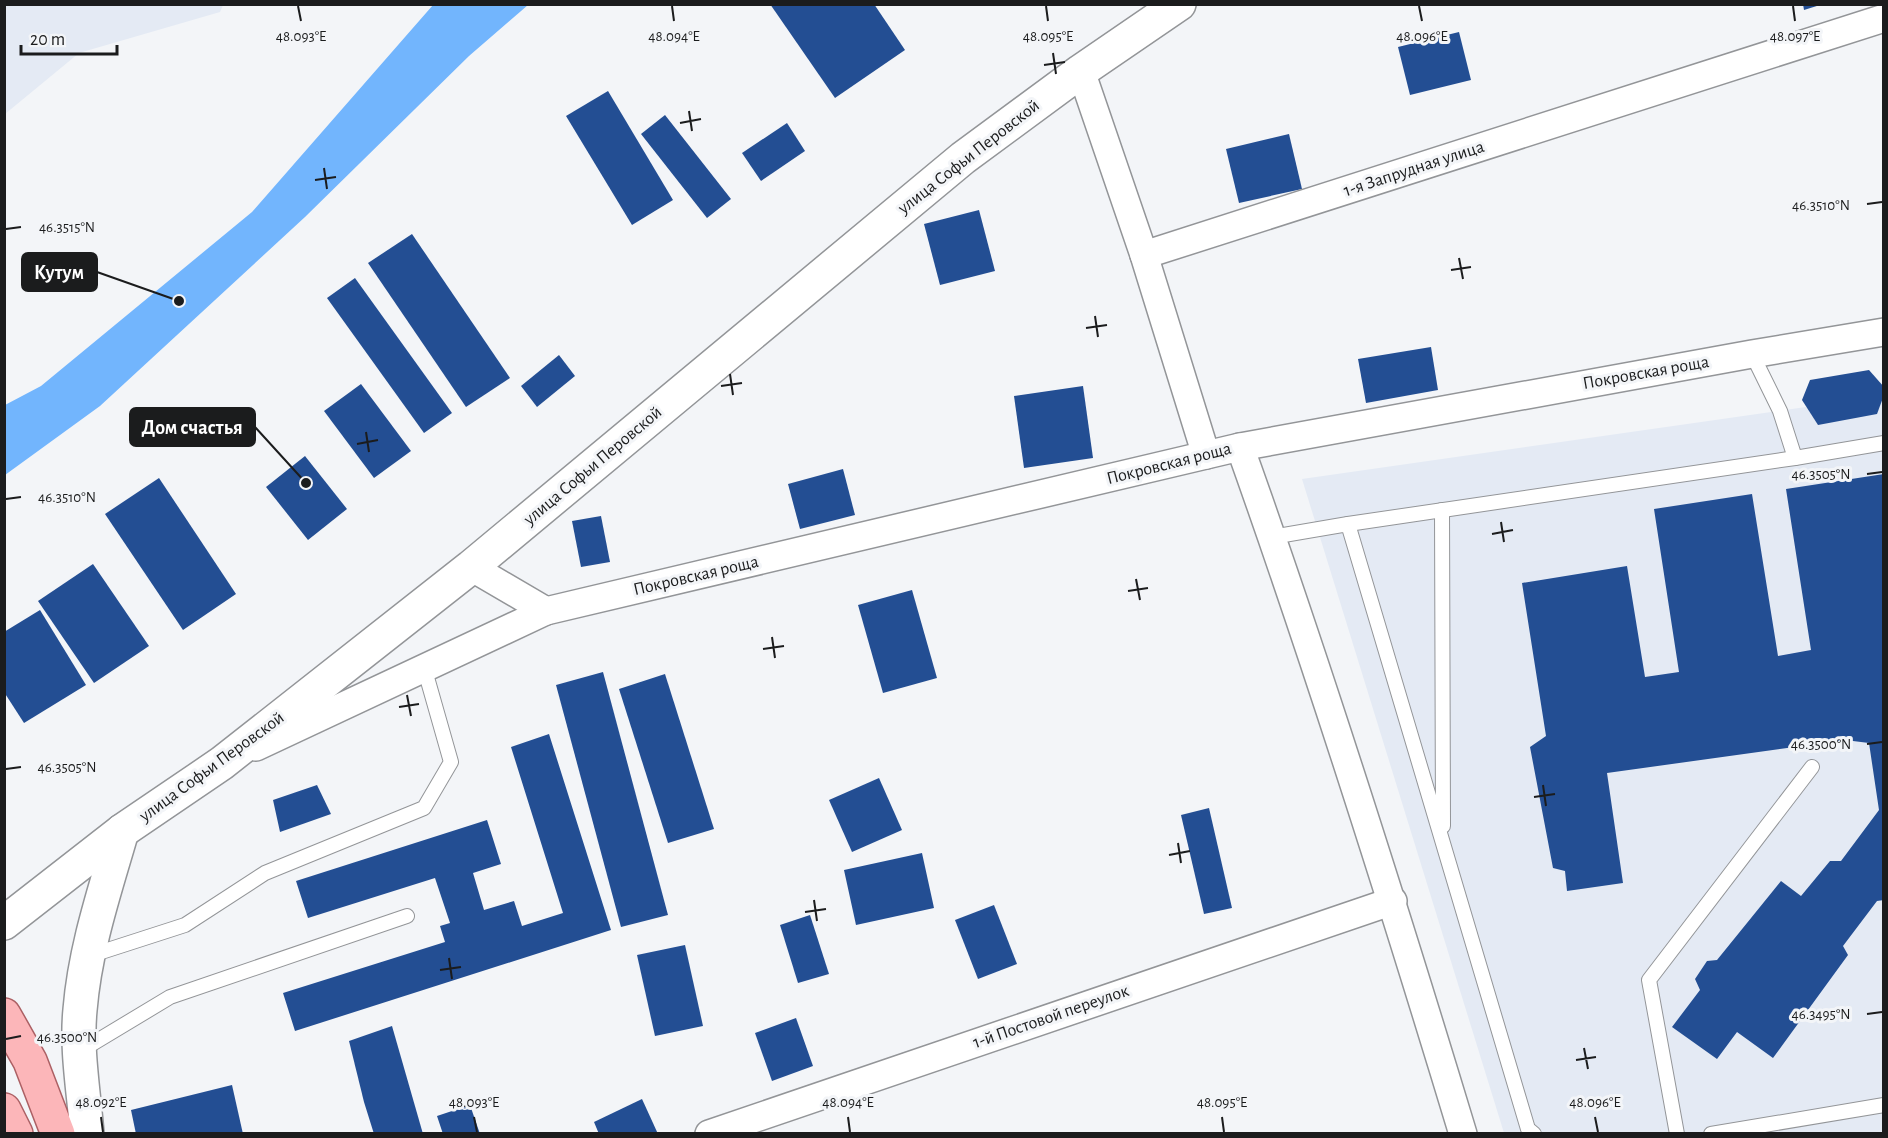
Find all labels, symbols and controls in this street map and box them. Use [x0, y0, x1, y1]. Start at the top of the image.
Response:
scale bar [21, 18, 117, 56]
text: 48.093°E [276, 29, 326, 44]
text: 48.094°E [648, 29, 700, 44]
text: 48.095°E [1023, 29, 1073, 44]
text: 48.096°E [1396, 29, 1448, 44]
text: 48.097°E [1770, 29, 1820, 44]
text: 20 m [30, 31, 65, 49]
street label: улица Софьи Перовской [894, 96, 1043, 218]
street label: 1-я Запрудная улица [1342, 138, 1486, 200]
text: 46.3510°N [1792, 198, 1850, 213]
text: 46.3515°N [39, 220, 95, 235]
callout: Кутум [22, 253, 97, 291]
text: Кутум [34, 263, 84, 283]
street label: Покровская роща [1581, 353, 1711, 393]
street label: улица Софьи Перовской [520, 403, 665, 529]
callout: Дом счастья [130, 408, 255, 446]
text: Дом счастья [141, 418, 243, 438]
street label: Покровская роща [1105, 440, 1233, 488]
text: 46.3505°N [1792, 467, 1850, 482]
text: 46.3510°N [38, 490, 96, 505]
street label: Покровская роща [632, 553, 760, 599]
street label: улица Софьи Перовской [136, 709, 288, 826]
text: 46.3500°N [1791, 737, 1851, 752]
text: 46.3505°N [38, 760, 96, 775]
street label: 1-й Постовой переулок [971, 982, 1132, 1052]
text: 46.3495°N [1791, 1007, 1851, 1022]
text: 46.3500°N [37, 1030, 97, 1045]
text: 48.092°E [75, 1095, 127, 1110]
text: 48.093°E [449, 1095, 499, 1110]
text: 48.094°E [822, 1095, 874, 1110]
text: 48.095°E [1197, 1095, 1247, 1110]
text: 48.096°E [1569, 1095, 1621, 1110]

